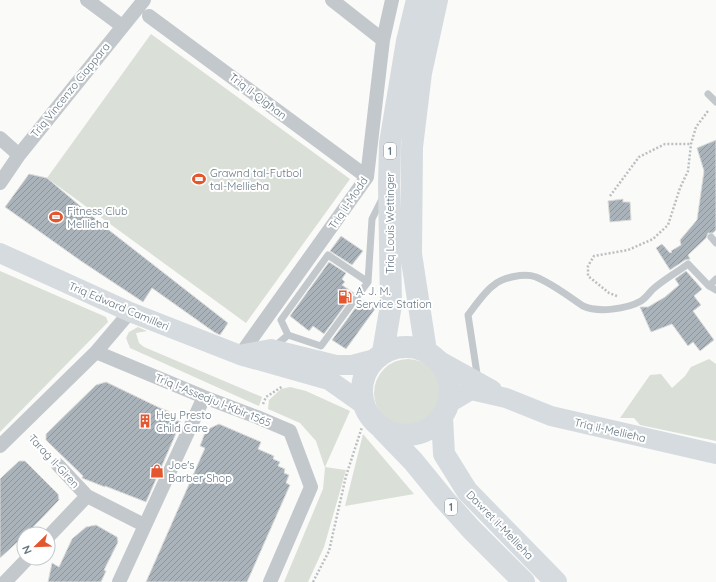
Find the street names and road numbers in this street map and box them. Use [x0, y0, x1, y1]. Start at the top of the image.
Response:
street label: Triq Vincenzo Ciappara [27, 40, 113, 140]
street label: Triq il-Qigħan [226, 70, 290, 122]
road number: 1 [384, 143, 396, 159]
street label: Triq Louis Wettinger [383, 172, 397, 274]
street label: Triq il-Modd [325, 174, 371, 232]
street label: Triq Edward Camilleri [67, 279, 171, 333]
street label: Triq l-Assedju l-Kbir 1565 [153, 370, 273, 430]
street label: Triq il-Mellieħa [573, 415, 647, 445]
street label: Taraġ il-Giren [25, 431, 83, 491]
street label: Dawret il-Mellieħa [463, 487, 537, 563]
road number: 1 [445, 499, 457, 515]

